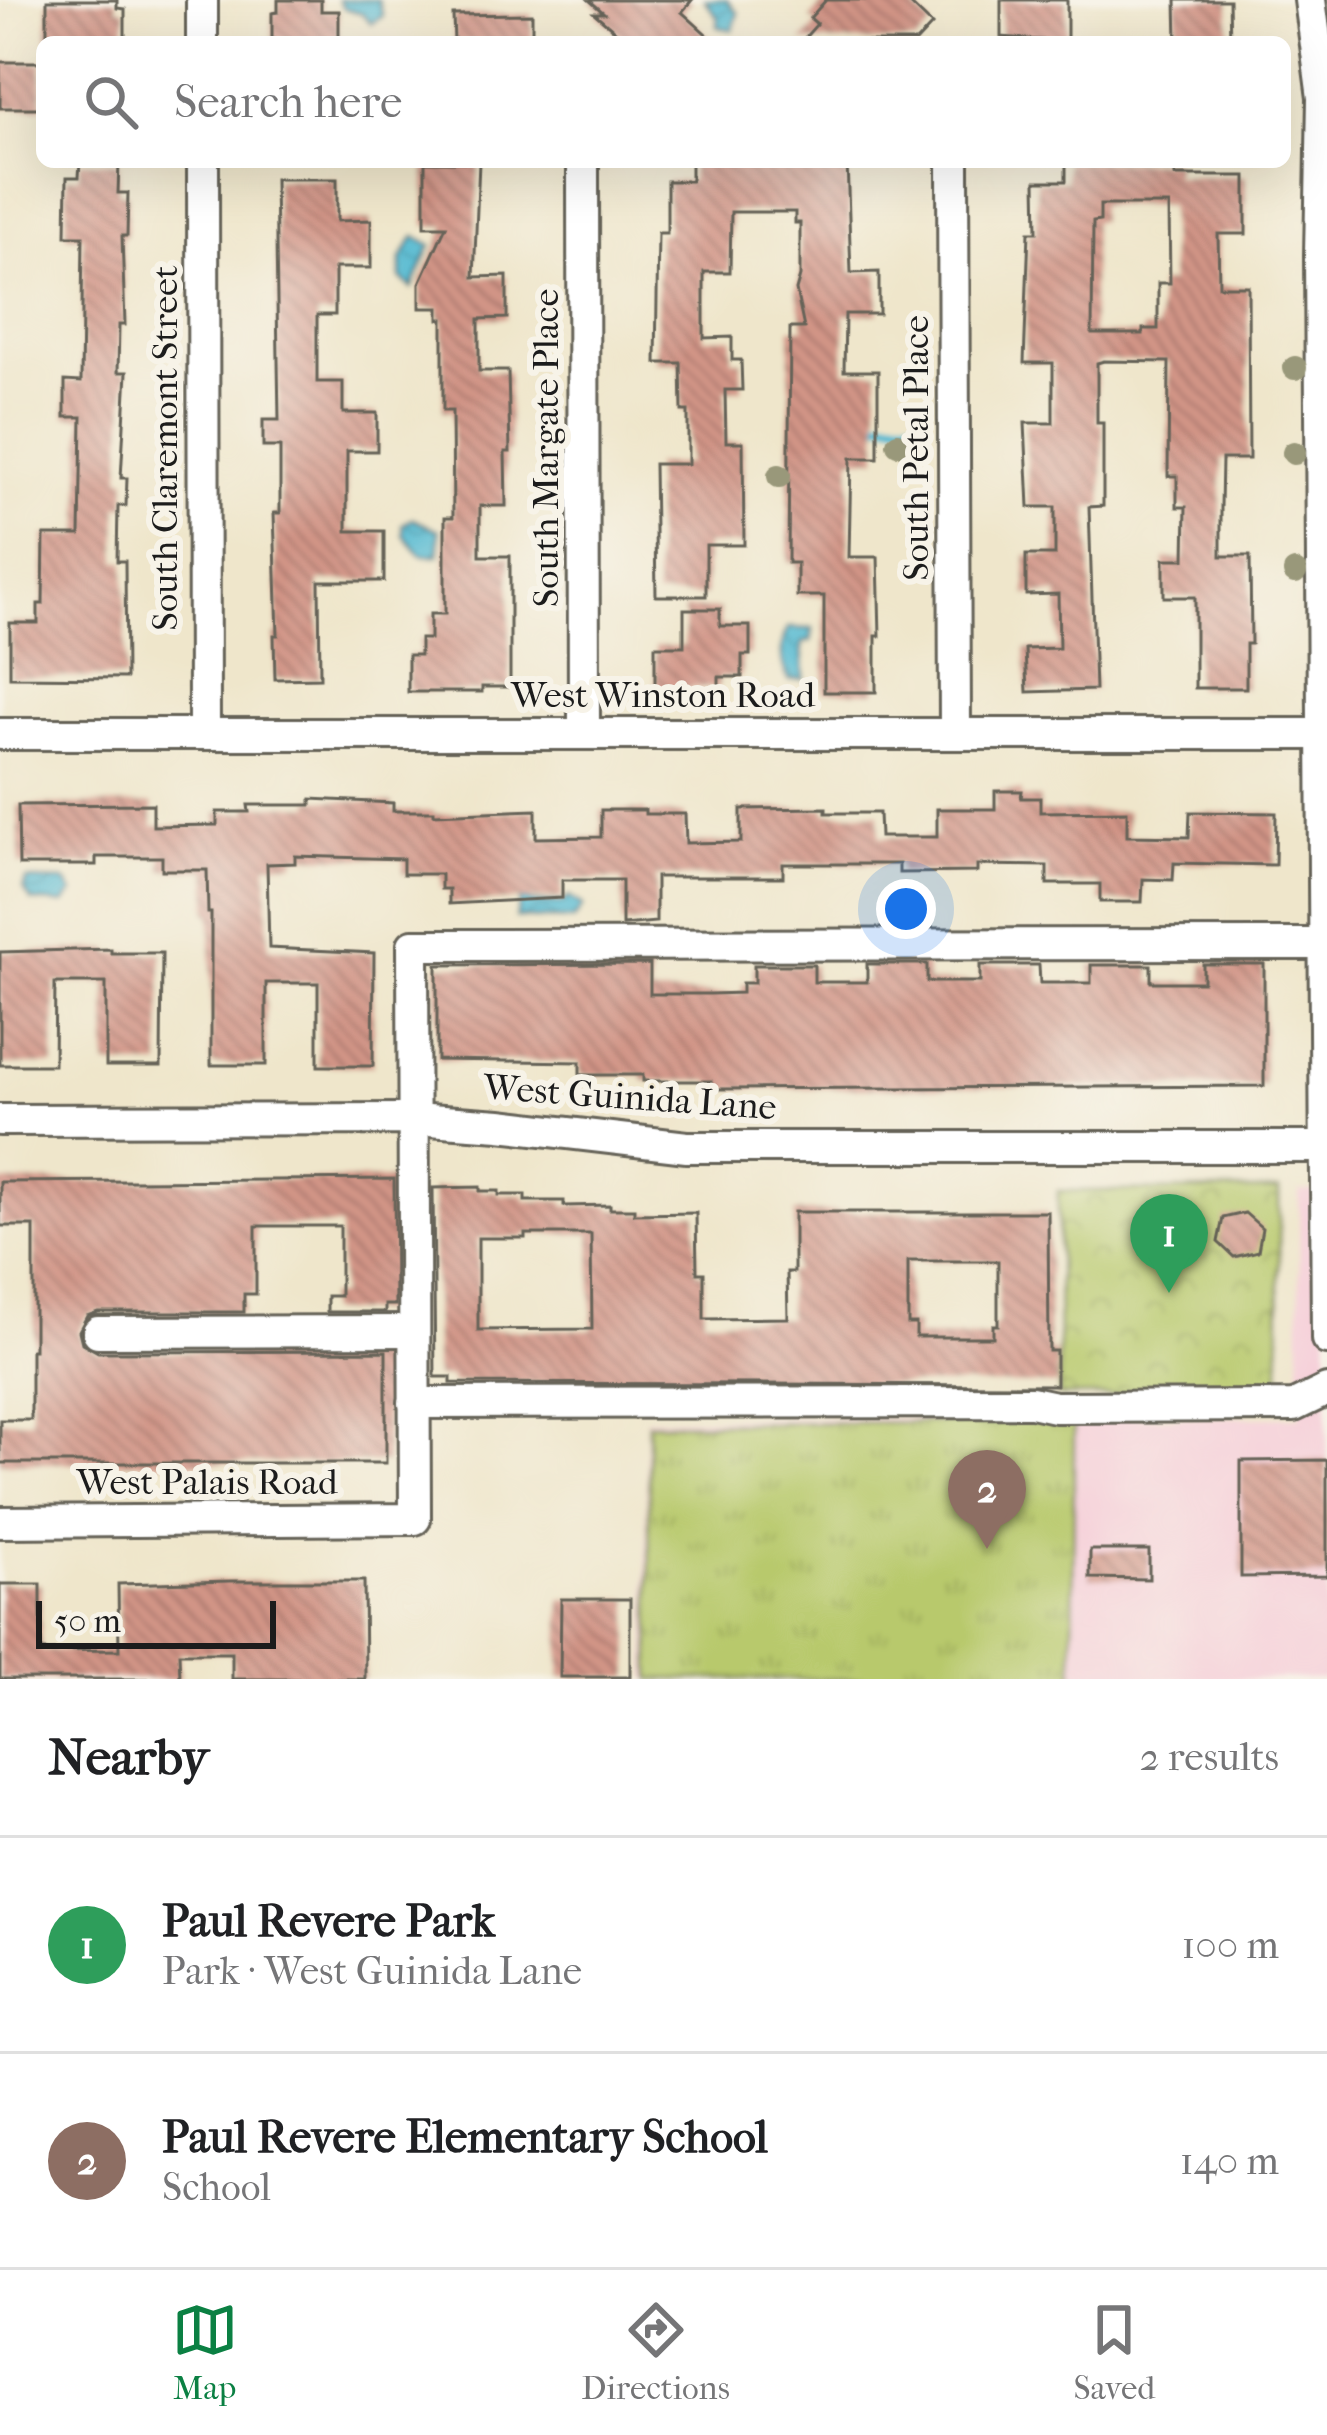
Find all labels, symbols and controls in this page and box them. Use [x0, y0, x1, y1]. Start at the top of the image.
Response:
search box [36, 36, 1291, 168]
icon: search [78, 69, 144, 135]
text: Search here [174, 76, 402, 129]
street label: South Claremont Street [144, 265, 186, 631]
street label: South Margate Place [525, 289, 567, 607]
street label: South Petal Place [895, 315, 937, 581]
street label: West Winston Road [510, 674, 815, 716]
your location [876, 879, 936, 939]
street label: West Guinida Lane [481, 1066, 778, 1128]
pin: 1 [1130, 1194, 1208, 1293]
pin: 2 [948, 1450, 1026, 1549]
street label: West Palais Road [75, 1461, 338, 1503]
scale bar [36, 1595, 276, 1648]
text: 50 m [54, 1602, 121, 1641]
text: Nearby [48, 1727, 209, 1787]
text: 2 results [1140, 1734, 1279, 1780]
text: Paul Revere Park [162, 1895, 495, 1948]
text: 1 [80, 1922, 94, 1968]
text: 100 m [1181, 1922, 1279, 1968]
text: Park · West Guinida Lane [162, 1948, 582, 1994]
text: Paul Revere Elementary School [162, 2111, 768, 2164]
text: 2 [77, 2138, 97, 2184]
text: 140 m [1180, 2138, 1279, 2184]
text: School [162, 2164, 271, 2210]
tab: Map [172, 2297, 238, 2408]
tab: Directions [581, 2297, 730, 2408]
tab: Saved [1073, 2297, 1155, 2408]

